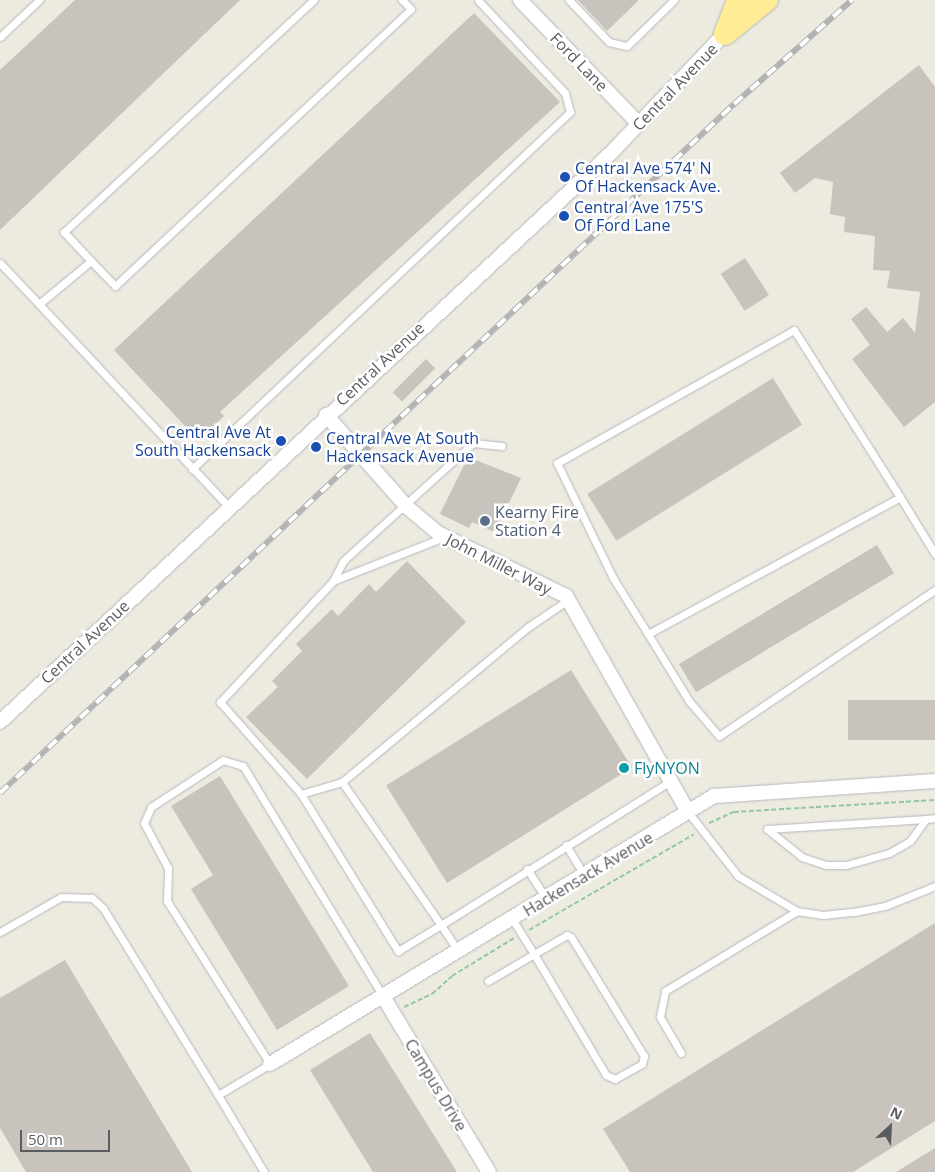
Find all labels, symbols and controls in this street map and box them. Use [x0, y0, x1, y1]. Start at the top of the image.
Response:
street label: Ford Lane [546, 29, 612, 95]
street label: Central Avenue [629, 39, 721, 135]
place label: Central Ave 574' N Of Hackensack Ave. [575, 158, 721, 196]
marker: Central Ave 574' N Of Hackensack Ave. [559, 171, 571, 183]
place label: Central Ave 175'S Of Ford Lane [574, 197, 703, 235]
marker: Central Ave 175'S Of Ford Lane [558, 210, 570, 222]
street label: Central Avenue [332, 318, 428, 410]
place label: Central Ave At South Hackensack [135, 422, 271, 460]
place label: Central Ave At South Hackensack Avenue [326, 428, 479, 466]
marker: Central Ave At South Hackensack [275, 435, 287, 447]
marker: Central Ave At South Hackensack Avenue [310, 441, 322, 453]
place label: Kearny Fire Station 4 [495, 502, 579, 540]
marker: Kearny Fire Station 4 [479, 515, 491, 527]
street label: John Miller Way [443, 529, 555, 599]
street label: Central Avenue [37, 596, 133, 688]
place label: FlyNYON [634, 758, 700, 778]
marker: FlyNYON [618, 762, 630, 774]
street label: Hackensack Avenue [520, 828, 656, 920]
street label: Campus Drive [401, 1035, 471, 1135]
north arrow [865, 1102, 915, 1152]
text: N [887, 1102, 906, 1124]
scale bar [22, 1120, 112, 1152]
text: 50 m [28, 1129, 63, 1149]

